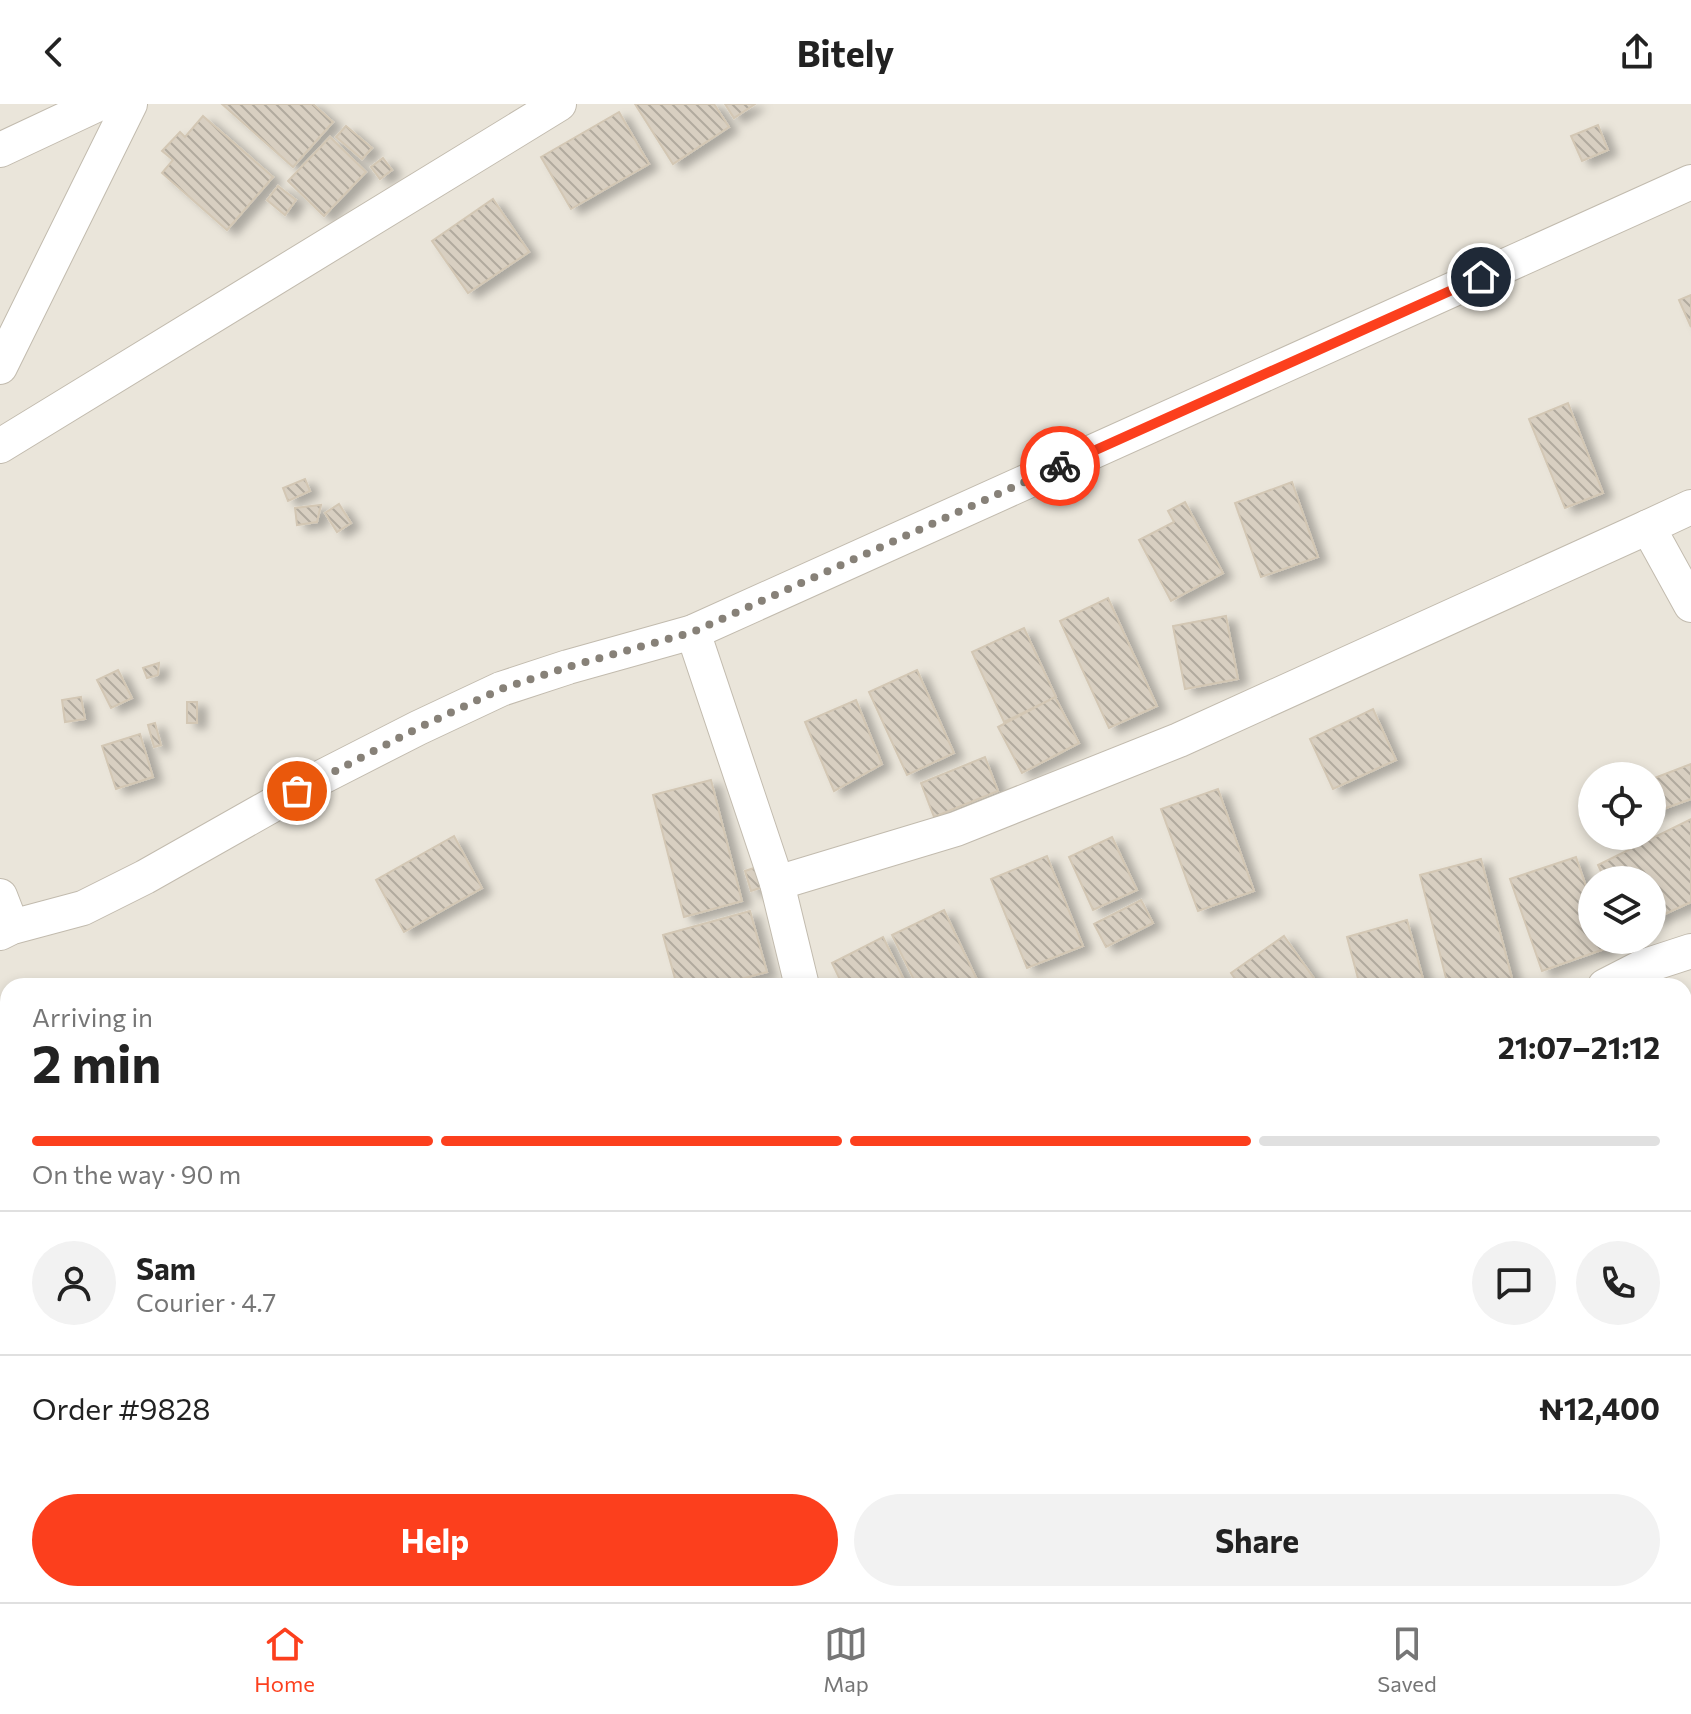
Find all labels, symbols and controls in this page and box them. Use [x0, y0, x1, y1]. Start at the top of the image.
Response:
icon: back [32, 30, 76, 74]
text: Bitely [797, 30, 894, 74]
icon: share [1615, 30, 1659, 74]
pin [1447, 243, 1515, 311]
icon: home [1459, 255, 1503, 299]
courier [1020, 426, 1100, 506]
icon: bike [1038, 444, 1082, 488]
pin [263, 757, 331, 825]
map controls [1578, 762, 1666, 954]
button: locate [1578, 762, 1666, 850]
icon: bag [275, 769, 319, 813]
button: layers [1578, 866, 1666, 954]
text: Arriving in [32, 1001, 153, 1032]
text: 21:07–21:12 [1498, 1028, 1660, 1065]
text: 2 min [32, 1030, 161, 1094]
text: On the way · 90 m [32, 1158, 241, 1189]
button: person [32, 1241, 116, 1325]
button: chat [1472, 1241, 1556, 1325]
button: phone [1576, 1241, 1660, 1325]
text: Sam [136, 1249, 196, 1286]
text: Courier · 4.7 [136, 1286, 276, 1317]
text: Order #9828 [32, 1389, 210, 1426]
text: ₦12,400 [1539, 1389, 1660, 1426]
button: Help [32, 1494, 838, 1586]
button: Share [854, 1494, 1660, 1586]
tab: Home [254, 1622, 315, 1697]
tab: Map [823, 1622, 869, 1697]
tab: Saved [1377, 1622, 1437, 1697]

